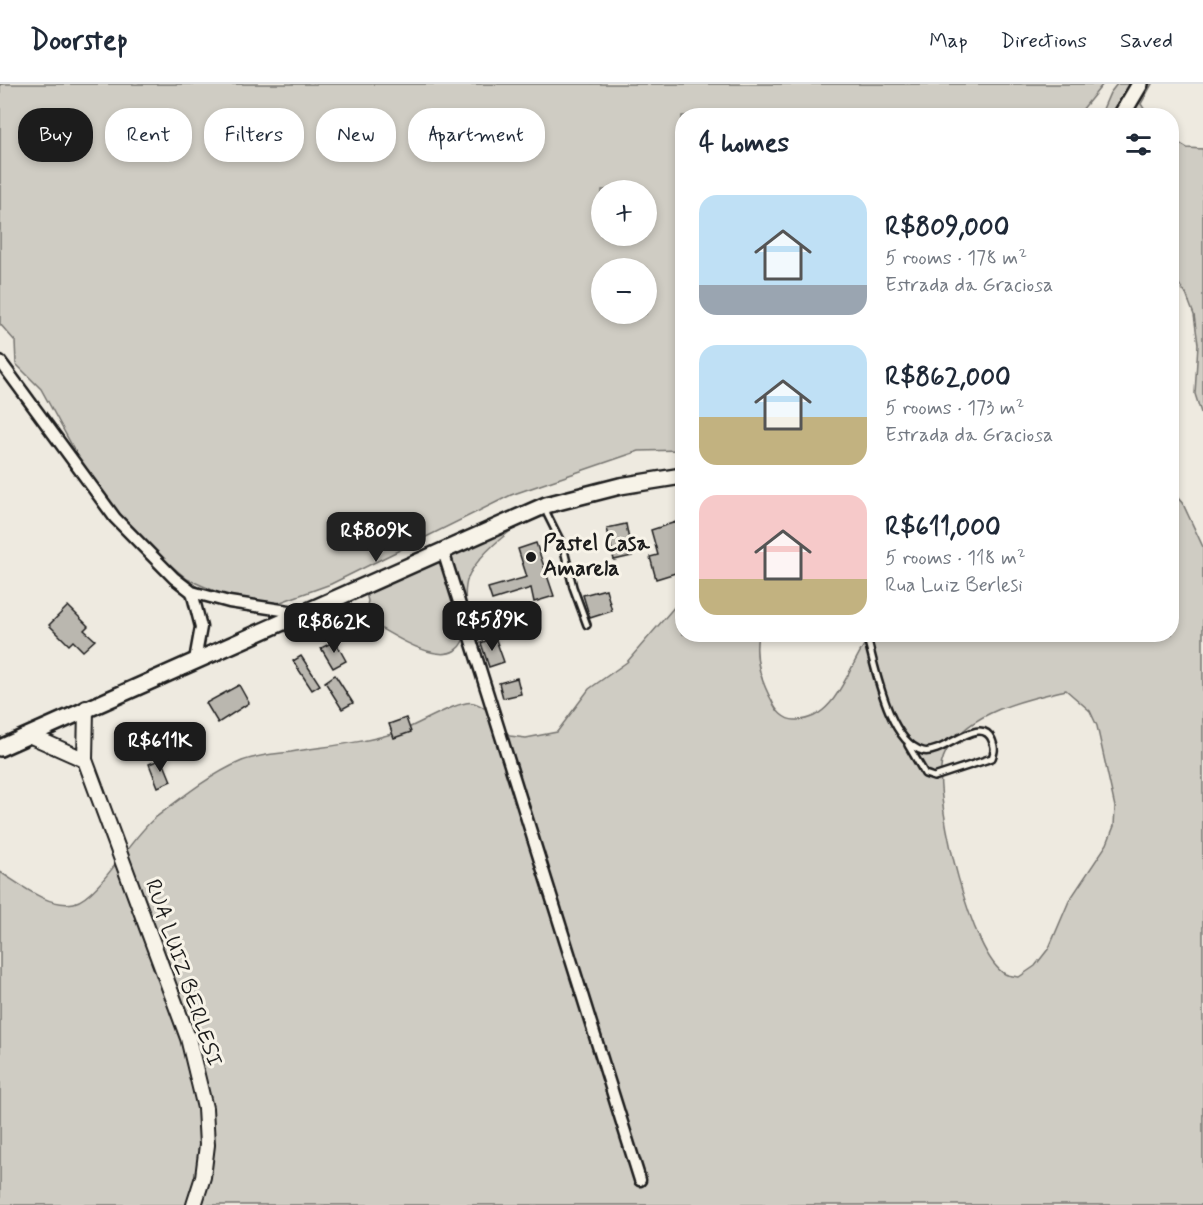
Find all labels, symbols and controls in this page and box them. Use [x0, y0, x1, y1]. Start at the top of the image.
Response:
text: Doorstep [30, 23, 128, 60]
text: Map [929, 27, 968, 55]
text: Directions [1001, 27, 1087, 55]
text: Saved [1120, 27, 1173, 55]
chip: Buy [18, 108, 93, 162]
chip: Rent [105, 108, 192, 162]
chip: Filters [204, 108, 304, 162]
chip: New [316, 108, 396, 162]
chip: Apartment [408, 108, 545, 162]
text: 4 homes [699, 127, 789, 161]
icon: filters [1122, 128, 1155, 161]
map controls [591, 180, 657, 324]
button: + [591, 180, 657, 246]
text: R$809,000 [885, 211, 1009, 245]
icon: home [747, 219, 819, 291]
text: 5 rooms · 178 m² [885, 245, 1027, 272]
button: − [591, 258, 657, 324]
text: Estrada da Graciosa [885, 272, 1053, 299]
text: R$862,000 [885, 361, 1011, 395]
icon: home [747, 369, 819, 441]
text: 5 rooms · 173 m² [885, 395, 1024, 422]
text: Estrada da Graciosa [885, 422, 1053, 449]
text: R$611,000 [885, 511, 1001, 545]
pin: R$809K [327, 512, 425, 563]
text: R$809K [341, 518, 411, 545]
icon: home [747, 519, 819, 591]
place label: Pastel Casa Amarela [543, 530, 650, 583]
text: 5 rooms · 118 m² [885, 545, 1026, 572]
marker: Pastel Casa Amarela [524, 550, 538, 564]
text: Rua Luiz Berlesi [885, 572, 1023, 599]
pin: R$589K [443, 601, 541, 652]
pin: R$862K [285, 603, 383, 654]
text: R$589K [456, 607, 528, 634]
text: R$862K [298, 609, 370, 636]
pin: R$611K [111, 722, 209, 773]
text: R$611K [128, 728, 192, 755]
street label: RUA LUIZ BERLESI [138, 876, 228, 1070]

